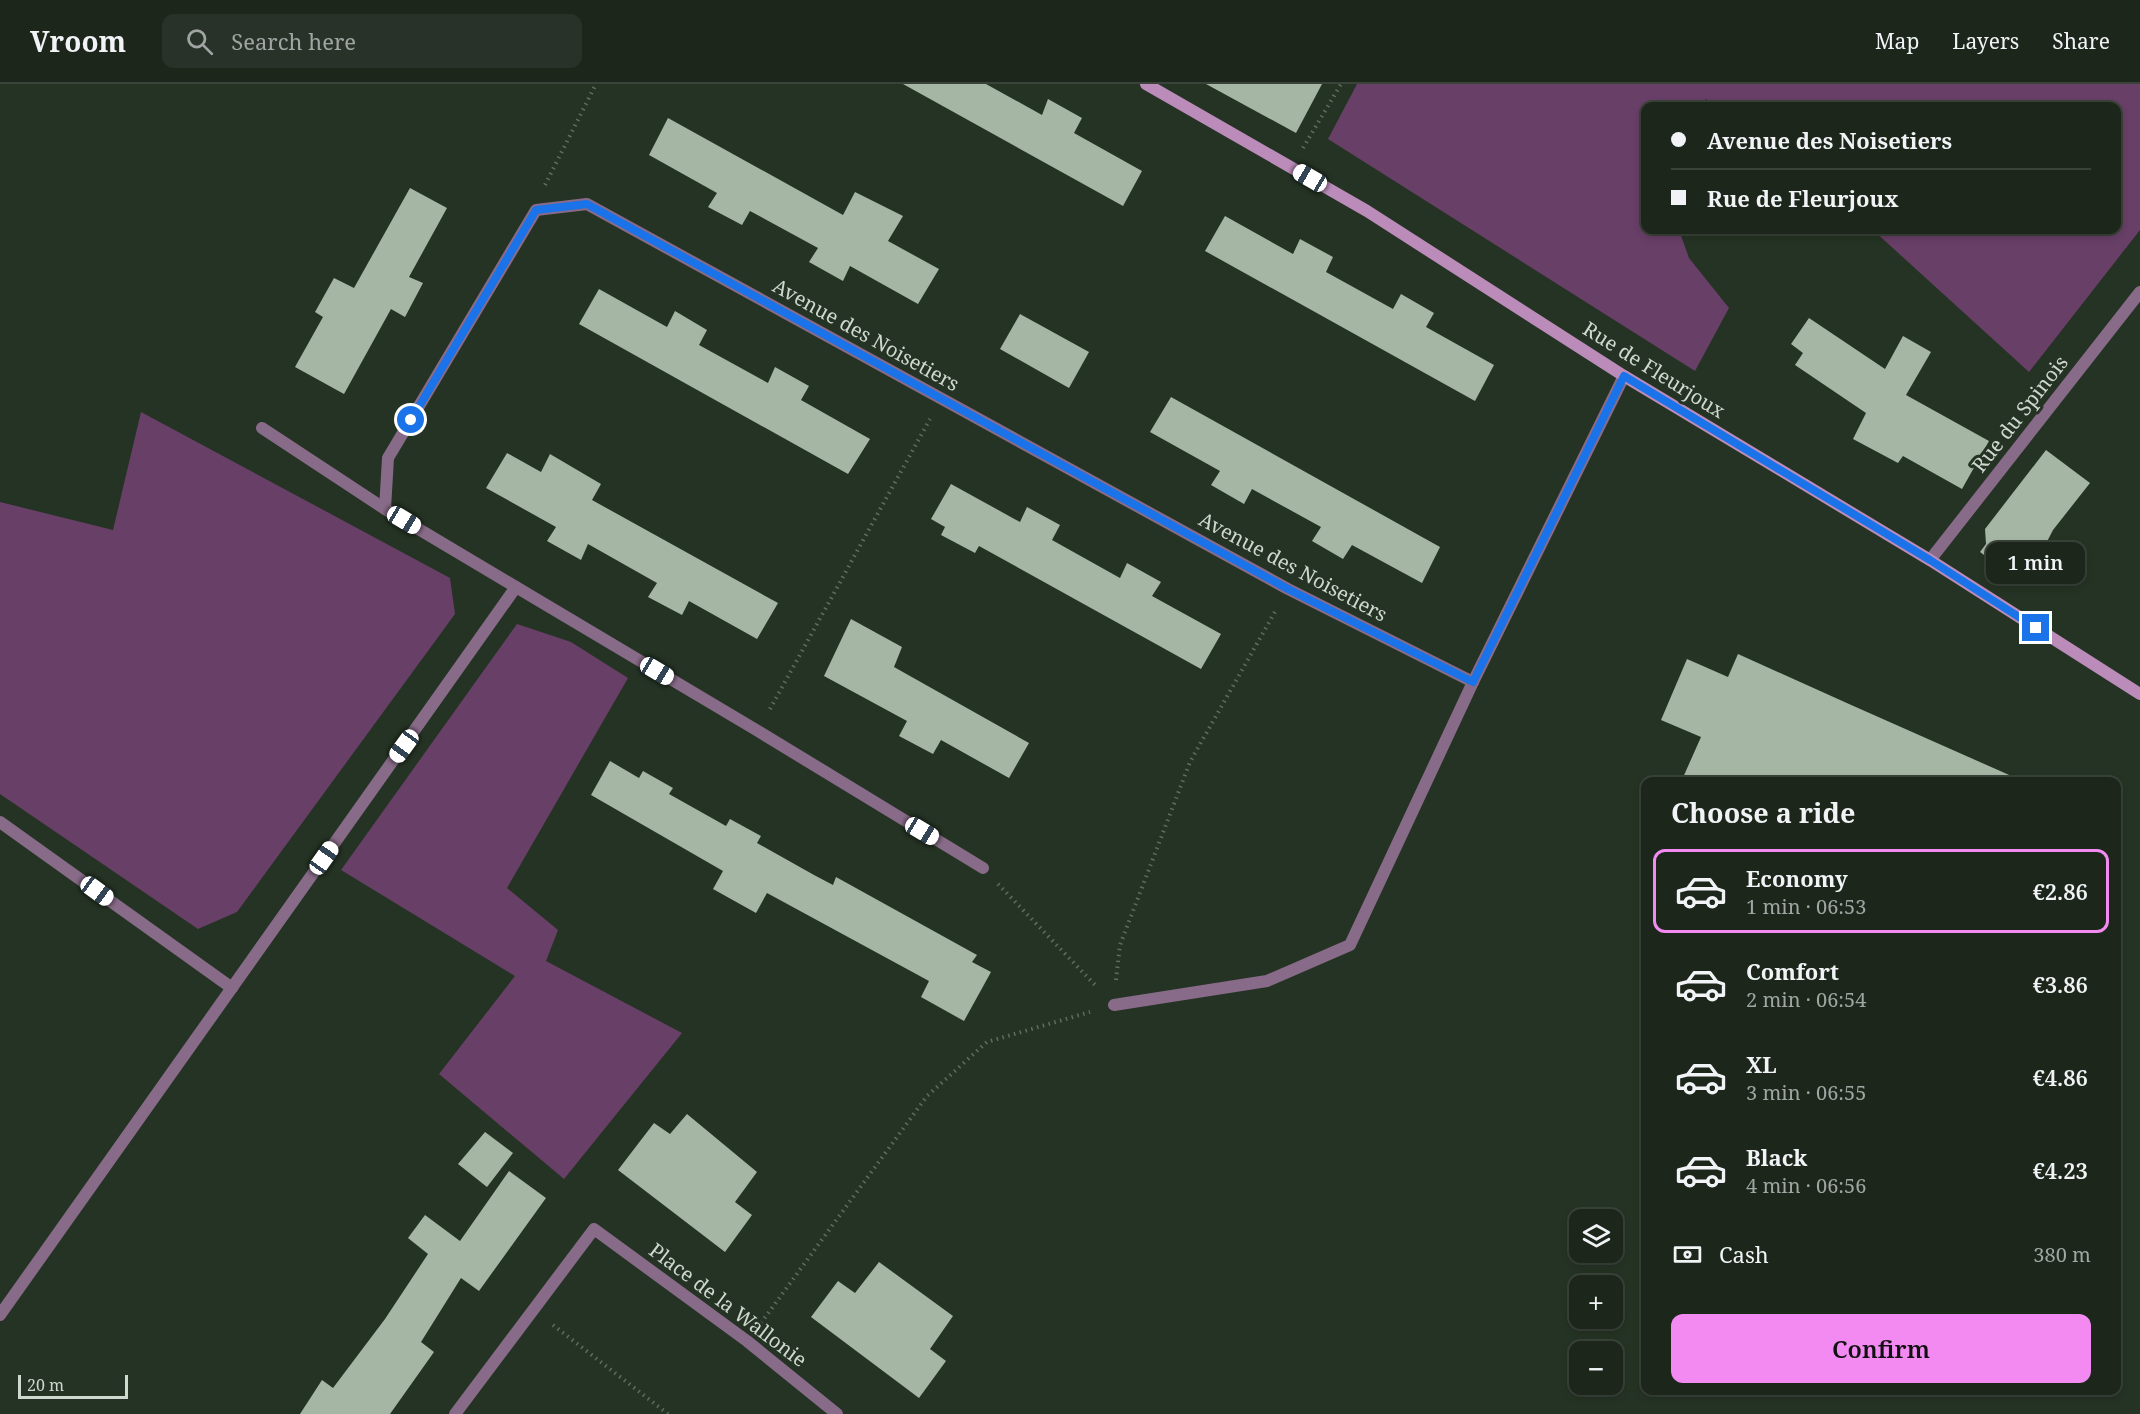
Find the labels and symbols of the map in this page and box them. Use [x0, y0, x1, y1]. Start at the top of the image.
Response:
car [1290, 161, 1330, 195]
street label: Avenue des Noisetiers [768, 272, 964, 397]
street label: Rue de Fleurjoux [1578, 315, 1731, 424]
street label: Rue du Spinois [1965, 350, 2074, 478]
route start [397, 406, 424, 433]
car [384, 503, 424, 537]
street label: Avenue des Noisetiers [1194, 505, 1392, 628]
callout: 1 min [1986, 541, 2086, 583]
route end [2022, 614, 2049, 641]
car [637, 654, 677, 688]
car [386, 726, 422, 766]
car [902, 814, 942, 848]
car [306, 838, 342, 878]
car [77, 873, 117, 909]
street label: Place de la Wallonie [644, 1236, 813, 1373]
scale bar [18, 1372, 128, 1400]

